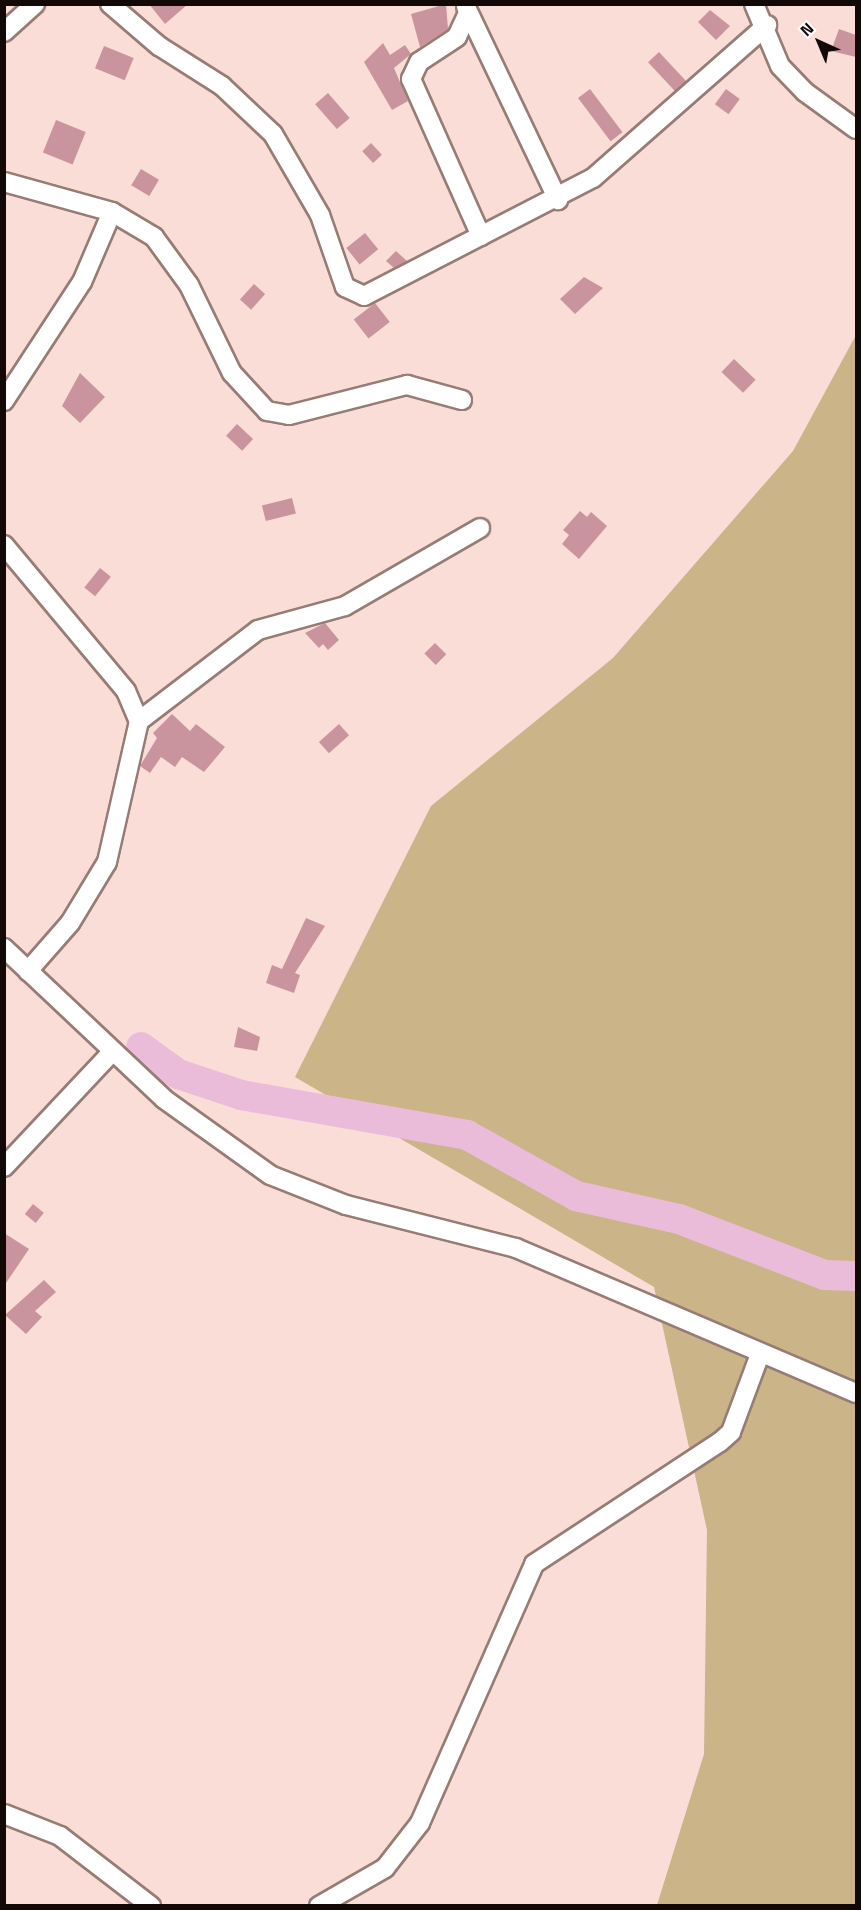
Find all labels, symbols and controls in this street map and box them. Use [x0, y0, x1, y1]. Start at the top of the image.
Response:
north arrow [789, 12, 849, 72]
text: N [794, 17, 819, 42]

